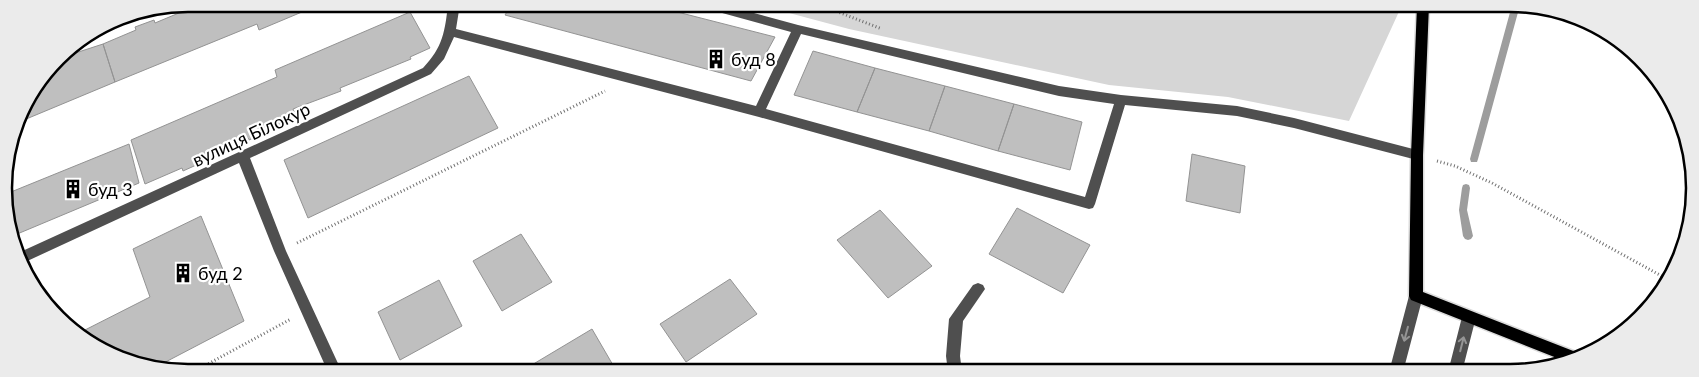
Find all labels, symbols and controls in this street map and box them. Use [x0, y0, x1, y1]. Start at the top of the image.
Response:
building icon: буд 8 [705, 48, 727, 70]
place label: буд 8 [731, 48, 776, 70]
street label: вулиця Білокур [189, 97, 313, 171]
building icon: буд 3 [62, 178, 84, 200]
place label: буд 3 [88, 178, 133, 200]
building icon: буд 2 [172, 262, 194, 284]
place label: буд 2 [198, 262, 243, 284]
one-way arrow [1401, 326, 1410, 342]
one-way arrow [1458, 337, 1467, 353]

